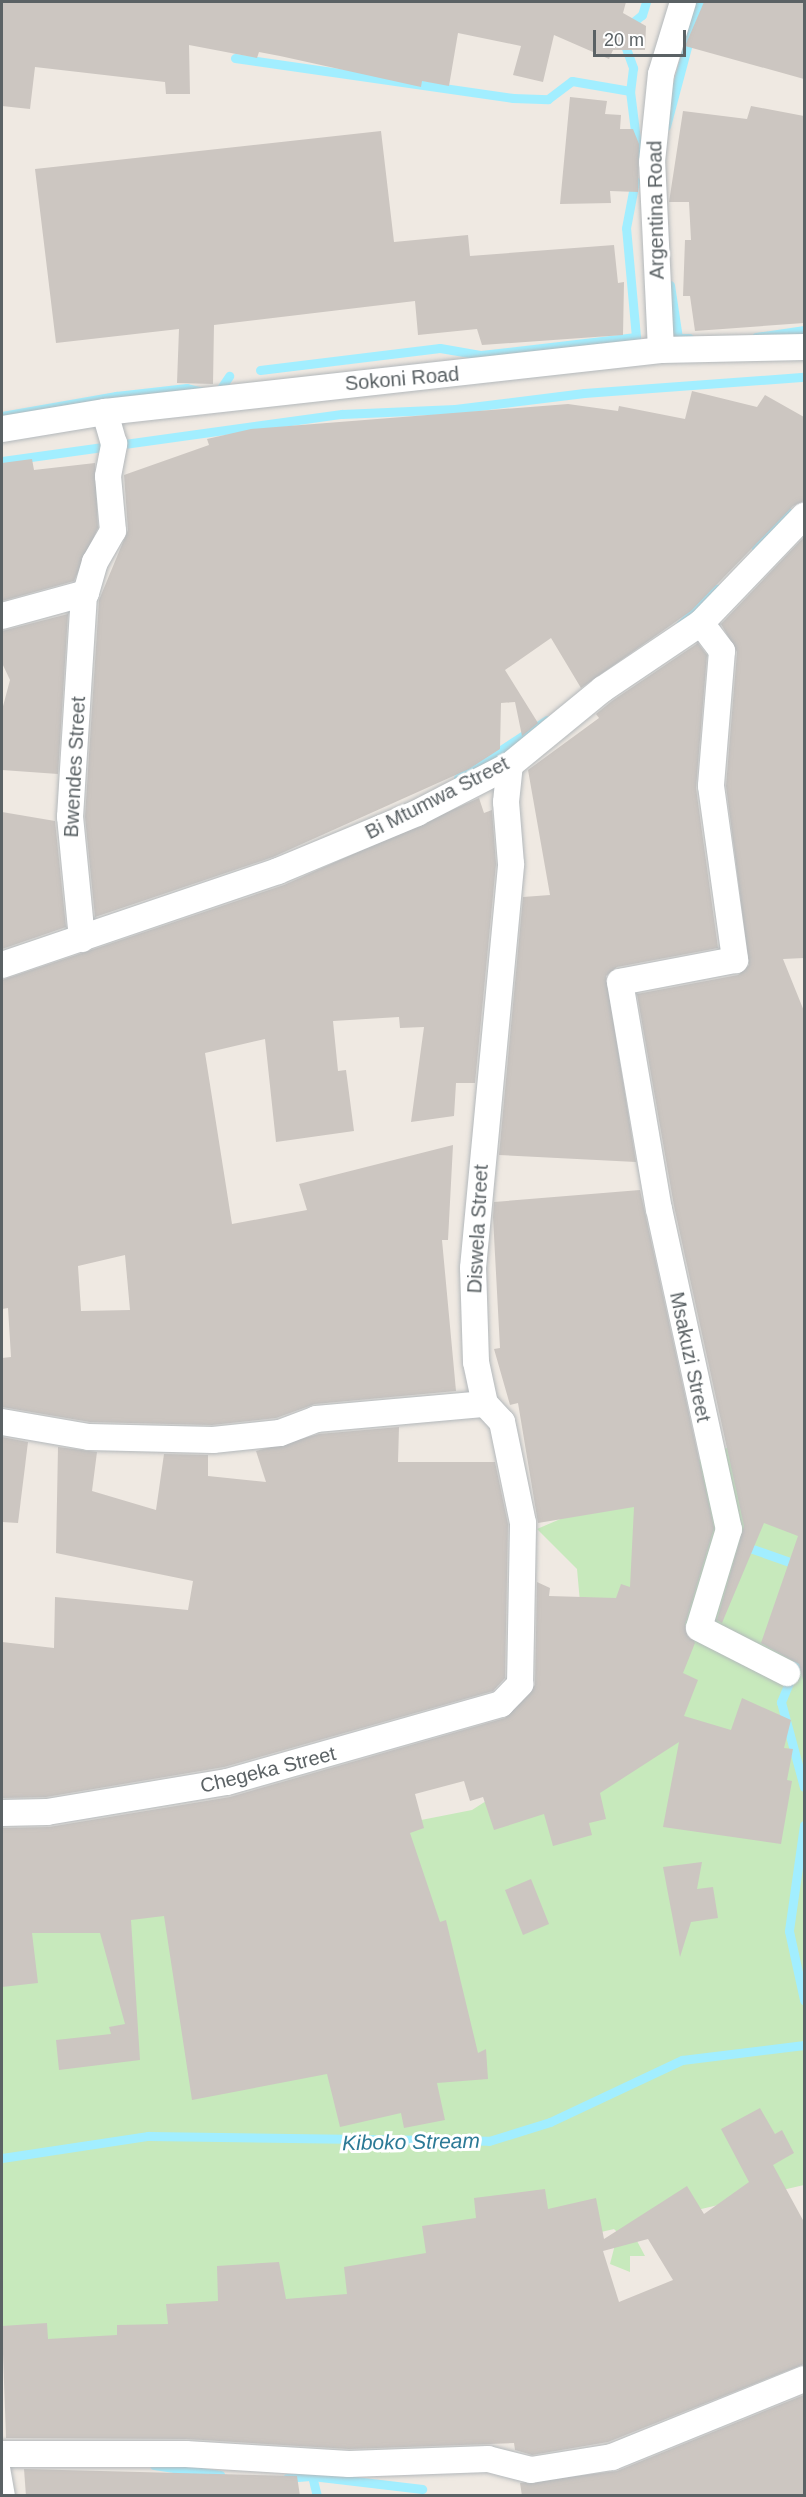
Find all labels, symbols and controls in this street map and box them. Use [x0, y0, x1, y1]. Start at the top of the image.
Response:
scale bar [596, 18, 689, 56]
text: 20 m [604, 30, 644, 50]
street label: Argentina Road [643, 140, 669, 280]
street label: Sokoni Road [344, 362, 460, 396]
street label: Bwendes Street [59, 696, 91, 838]
street label: Bi Mtumwa Street [361, 751, 513, 845]
street label: Diswela Street [463, 1164, 493, 1294]
street label: Msakuzi Street [665, 1290, 715, 1424]
street label: Chegeka Street [198, 1742, 338, 1798]
water label: Kiboko Stream [342, 2128, 480, 2156]

